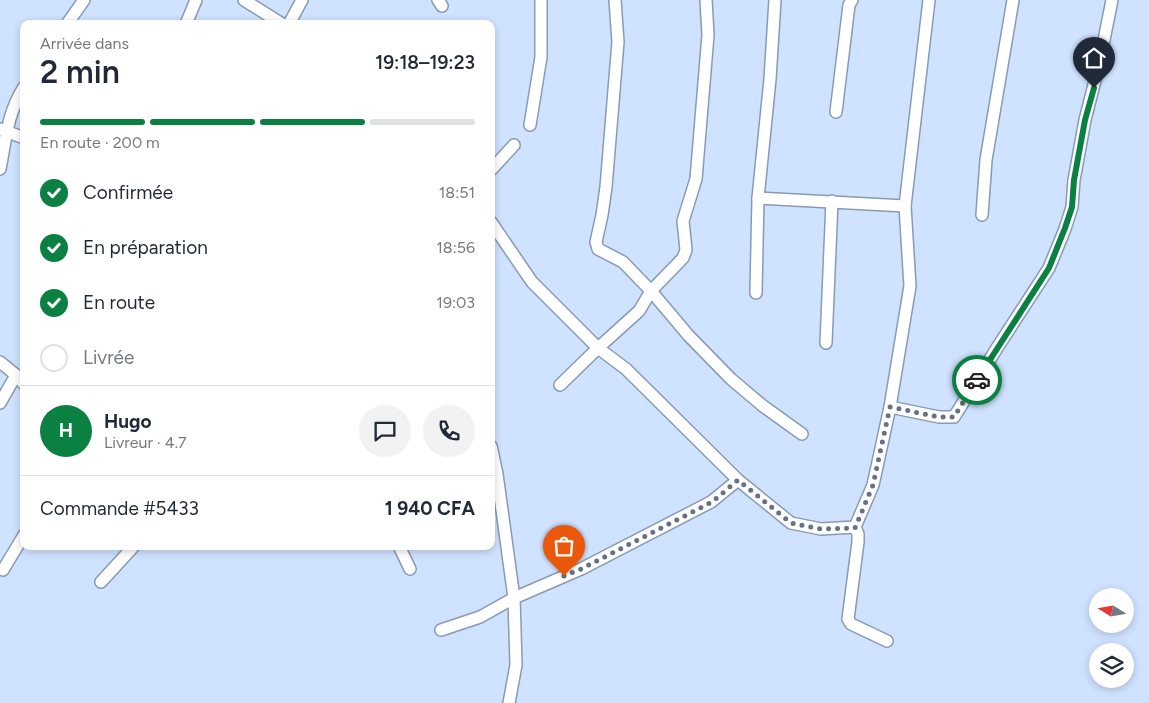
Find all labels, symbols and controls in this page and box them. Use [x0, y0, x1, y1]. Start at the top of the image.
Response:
text: Arrivée dans [40, 34, 129, 53]
pin [1073, 37, 1115, 88]
icon: home [1080, 44, 1108, 72]
text: 19:18–19:23 [375, 51, 475, 74]
text: 2 min [40, 53, 120, 91]
text: En route · 200 m [40, 133, 160, 152]
icon: check [40, 179, 68, 207]
text: Confirmée [83, 181, 173, 204]
text: 18:51 [439, 183, 475, 202]
icon: check [40, 234, 68, 262]
text: En préparation [83, 236, 208, 259]
text: 18:56 [436, 238, 475, 257]
icon: check [40, 289, 68, 317]
text: En route [83, 291, 155, 314]
text: 19:03 [436, 293, 475, 312]
text: Livrée [83, 346, 134, 369]
courier [952, 355, 1002, 405]
icon: car [963, 366, 991, 394]
button: chat [359, 405, 411, 457]
button: phone [423, 405, 475, 457]
text: Hugo [104, 410, 152, 433]
text: H [59, 419, 73, 442]
text: Livreur · 4.7 [104, 433, 187, 452]
text: Commande #5433 [40, 497, 199, 520]
text: 1 940 CFA [385, 497, 475, 520]
pin [543, 525, 585, 576]
icon: bag [550, 532, 578, 560]
north arrow [1089, 588, 1134, 632]
map controls [1089, 588, 1134, 688]
button: layers [1089, 643, 1134, 688]

